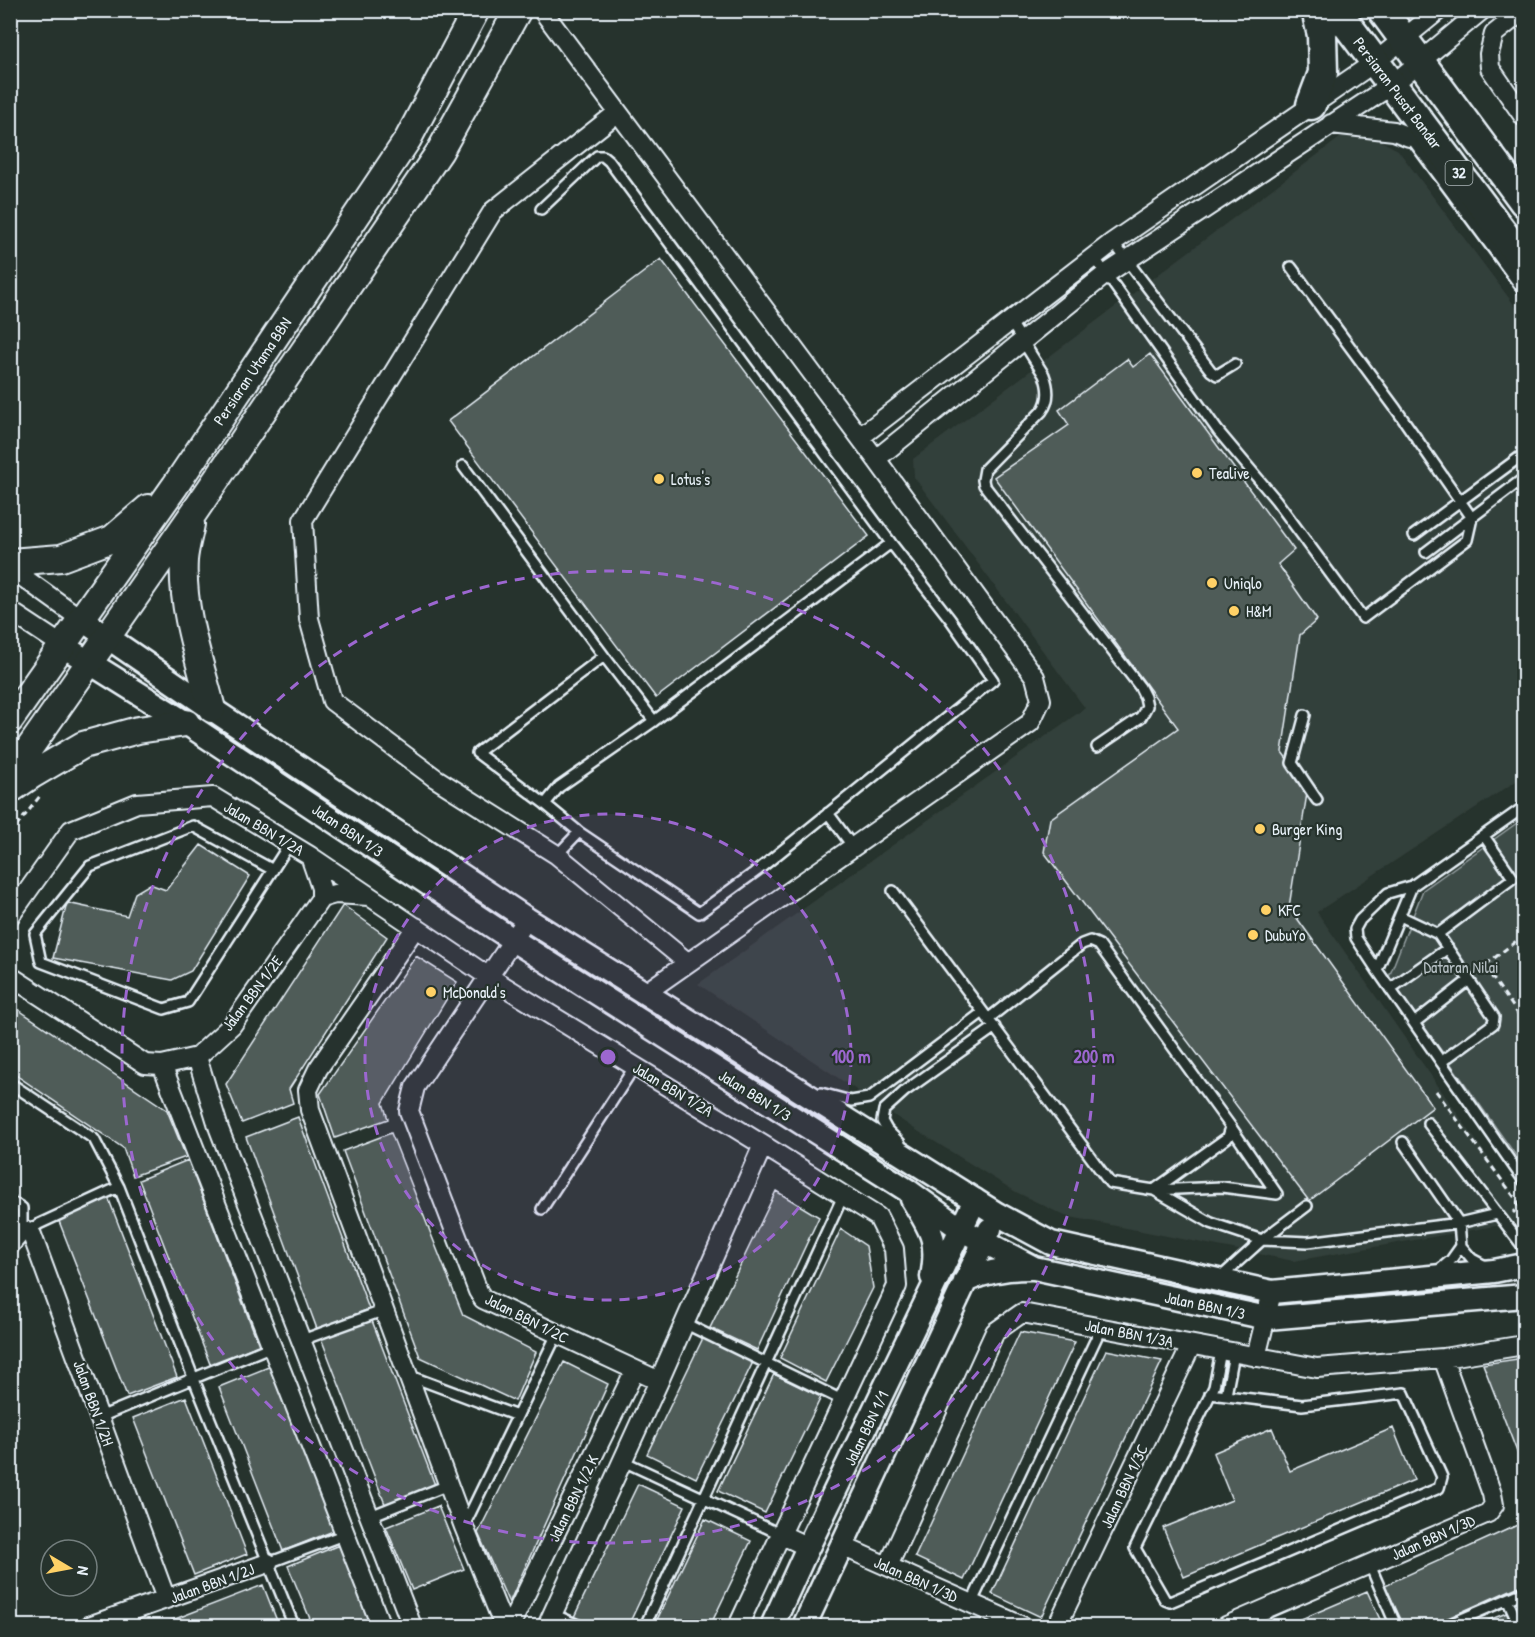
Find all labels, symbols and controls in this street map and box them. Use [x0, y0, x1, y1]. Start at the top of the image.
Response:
street label: Persiaran Pusat Bandar [1348, 32, 1448, 154]
road number: 32 [1446, 161, 1472, 185]
street label: Persiaran Utama BBN [208, 313, 296, 429]
place label: Tealive [1209, 462, 1250, 484]
marker: Tealive [1190, 466, 1204, 480]
place label: Lotus's [671, 468, 710, 490]
marker: Lotus's [652, 472, 666, 486]
place label: Uniqlo [1224, 572, 1262, 594]
marker: Uniqlo [1205, 576, 1219, 590]
place label: H&M [1246, 600, 1272, 622]
marker: H&M [1227, 604, 1241, 618]
street label: Jalan BBN 1/2A [220, 795, 308, 861]
street label: Jalan BBN 1/3 [308, 798, 388, 862]
place label: Burger King [1272, 818, 1342, 840]
marker: Burger King [1253, 822, 1267, 836]
place label: KFC [1278, 899, 1301, 921]
marker: KFC [1259, 903, 1273, 917]
place label: DubuYo [1265, 924, 1306, 946]
marker: DubuYo [1246, 928, 1260, 942]
street label: Jalan BBN 1/2E [216, 951, 288, 1035]
park label: Dataran Nilai [1423, 956, 1499, 978]
place label: McDonald's [443, 981, 506, 1003]
marker: McDonald's [424, 985, 438, 999]
text: 100 m [831, 1044, 871, 1069]
text: 200 m [1074, 1044, 1114, 1069]
centre of rings [598, 1047, 618, 1067]
street label: Jalan BBN 1/2A [629, 1056, 717, 1122]
street label: Jalan BBN 1/3 [714, 1064, 796, 1126]
street label: Jalan BBN 1/3 [1163, 1286, 1247, 1324]
street label: Jalan BBN 1/2C [482, 1288, 573, 1349]
street label: Jalan BBN 1/3A [1083, 1314, 1175, 1352]
street label: Jalan BBN 1/2H [68, 1357, 120, 1449]
street label: Jalan BBN 1/1 [838, 1387, 894, 1469]
street label: Jalan BBN 1/3C [1095, 1440, 1153, 1532]
street label: Jalan BBN 1/2 K [542, 1450, 604, 1545]
street label: Jalan BBN 1/3D [1388, 1509, 1479, 1565]
north arrow [39, 1538, 99, 1598]
street label: Jalan BBN 1/3D [871, 1551, 962, 1607]
street label: Jalan BBN 1/2J [167, 1558, 257, 1608]
text: N [72, 1565, 95, 1577]

